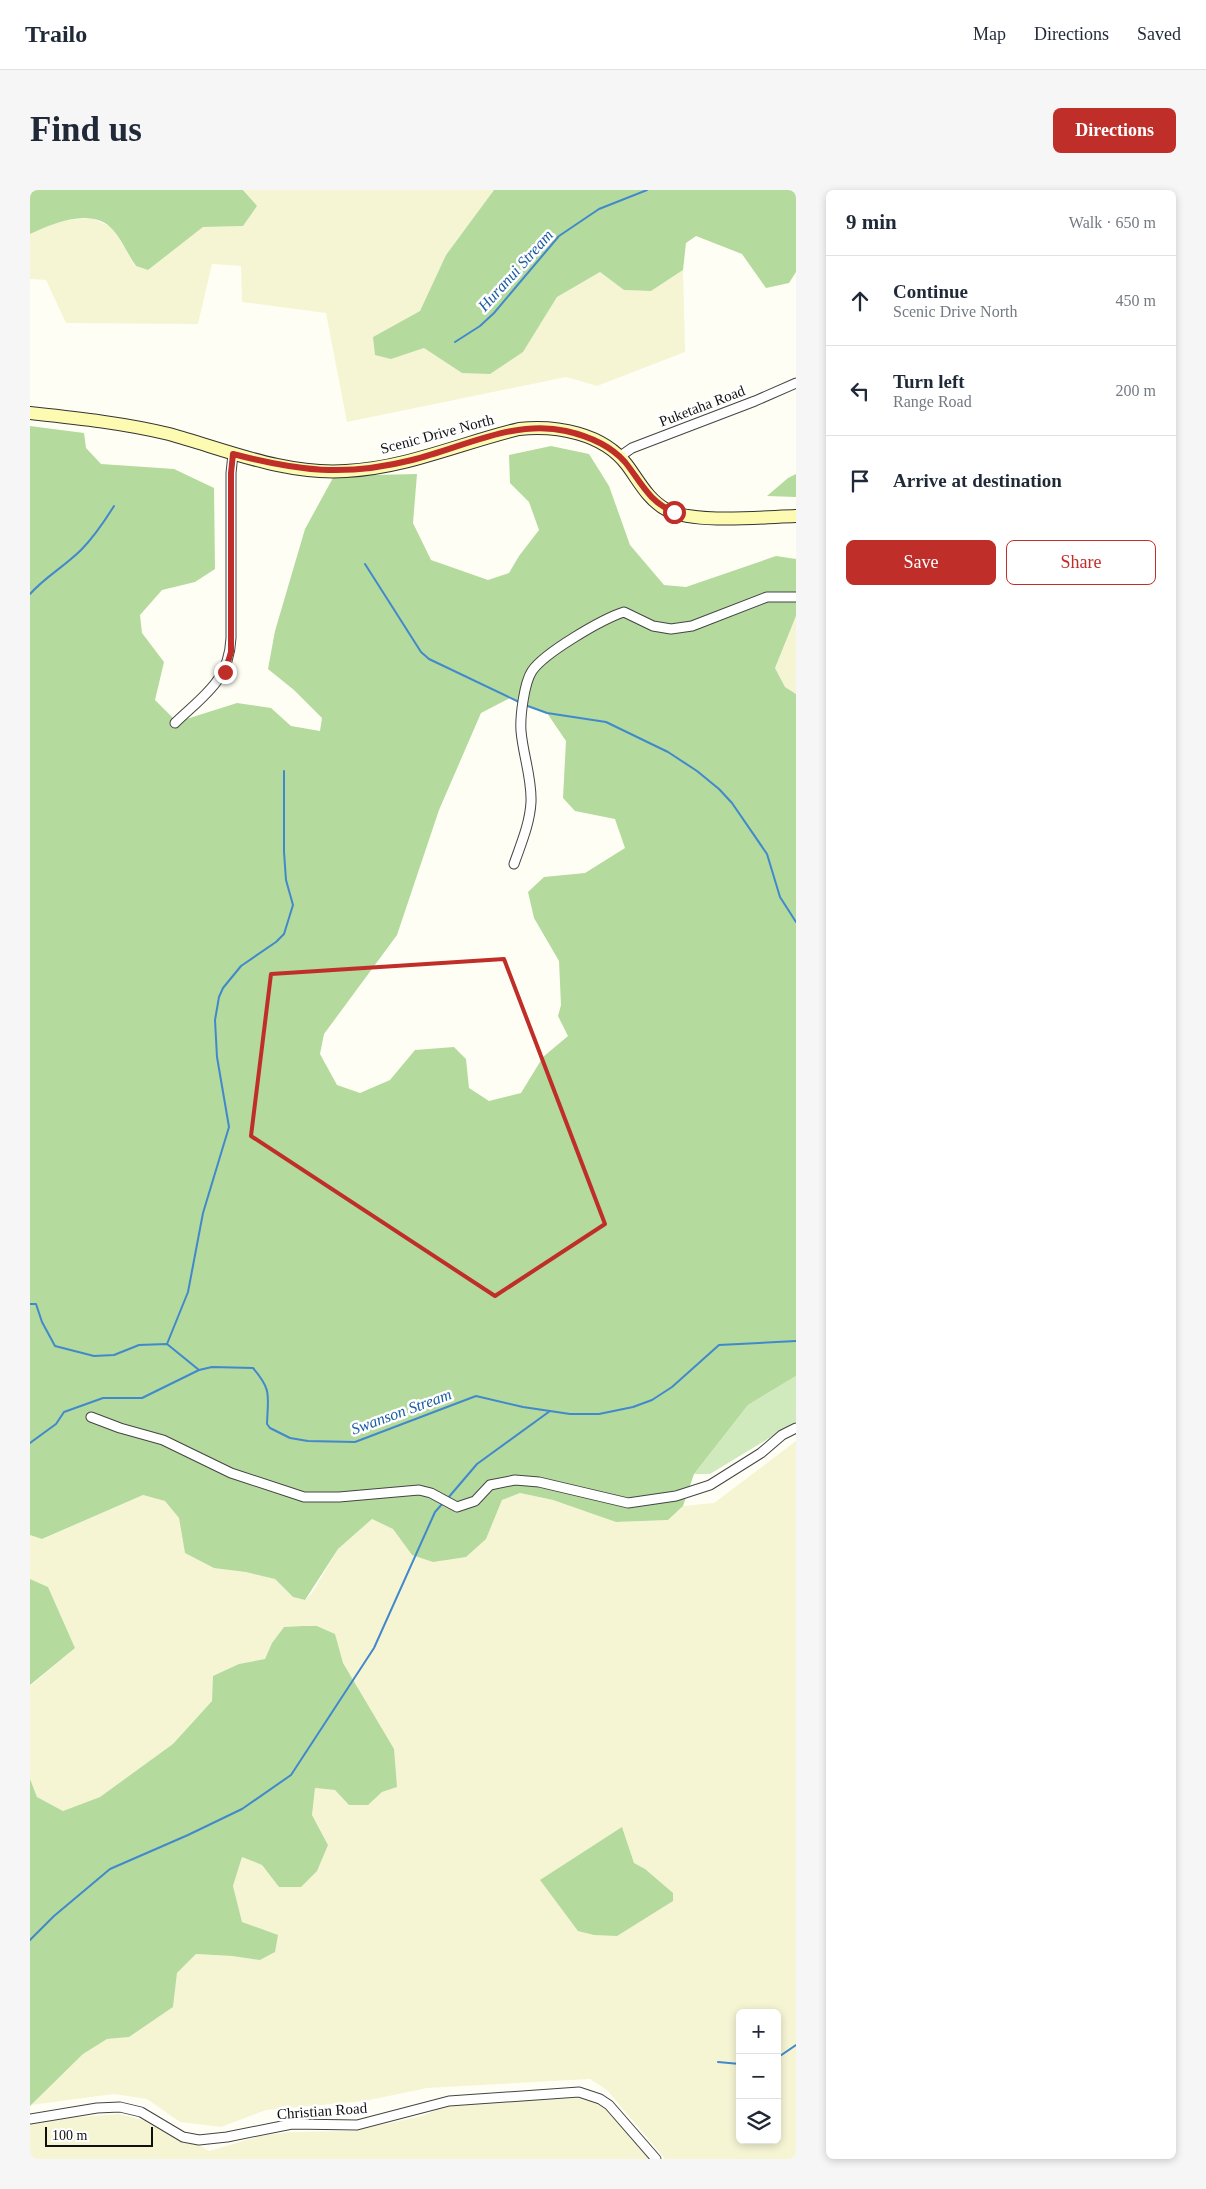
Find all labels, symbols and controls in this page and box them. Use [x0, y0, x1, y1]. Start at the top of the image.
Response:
text: Trailo [25, 21, 87, 47]
text: Map [973, 24, 1006, 44]
text: Directions [1034, 24, 1109, 44]
text: Saved [1137, 24, 1181, 44]
button: Directions [1053, 108, 1176, 153]
text: Find us [30, 110, 142, 149]
text: 9 min [846, 210, 897, 234]
text: Walk · 650 m [1069, 214, 1156, 231]
water label: Huranui Stream [474, 226, 556, 315]
text: Continue [893, 281, 968, 302]
icon: ahead [846, 287, 874, 315]
text: 450 m [1116, 292, 1156, 309]
text: Scenic Drive North [893, 303, 1017, 320]
text: Turn left [893, 371, 965, 392]
icon: left [846, 377, 874, 405]
street label: Puketaha Road [657, 382, 748, 430]
text: 200 m [1116, 382, 1156, 399]
text: Range Road [893, 393, 972, 410]
street label: Scenic Drive North [379, 411, 496, 457]
icon: arrive [846, 467, 874, 495]
text: Arrive at destination [893, 470, 1062, 491]
route start [663, 501, 686, 524]
button: Save [846, 540, 996, 585]
button: Share [1006, 540, 1156, 585]
route end [214, 661, 237, 684]
water label: Swanson Stream [349, 1385, 454, 1438]
map controls [736, 2009, 781, 2144]
button: + [736, 2009, 781, 2054]
button: − [736, 2054, 781, 2099]
button: layers [736, 2099, 781, 2144]
street label: Christian Road [276, 2100, 368, 2122]
scale bar [45, 2124, 152, 2147]
text: 100 m [52, 2128, 87, 2143]

